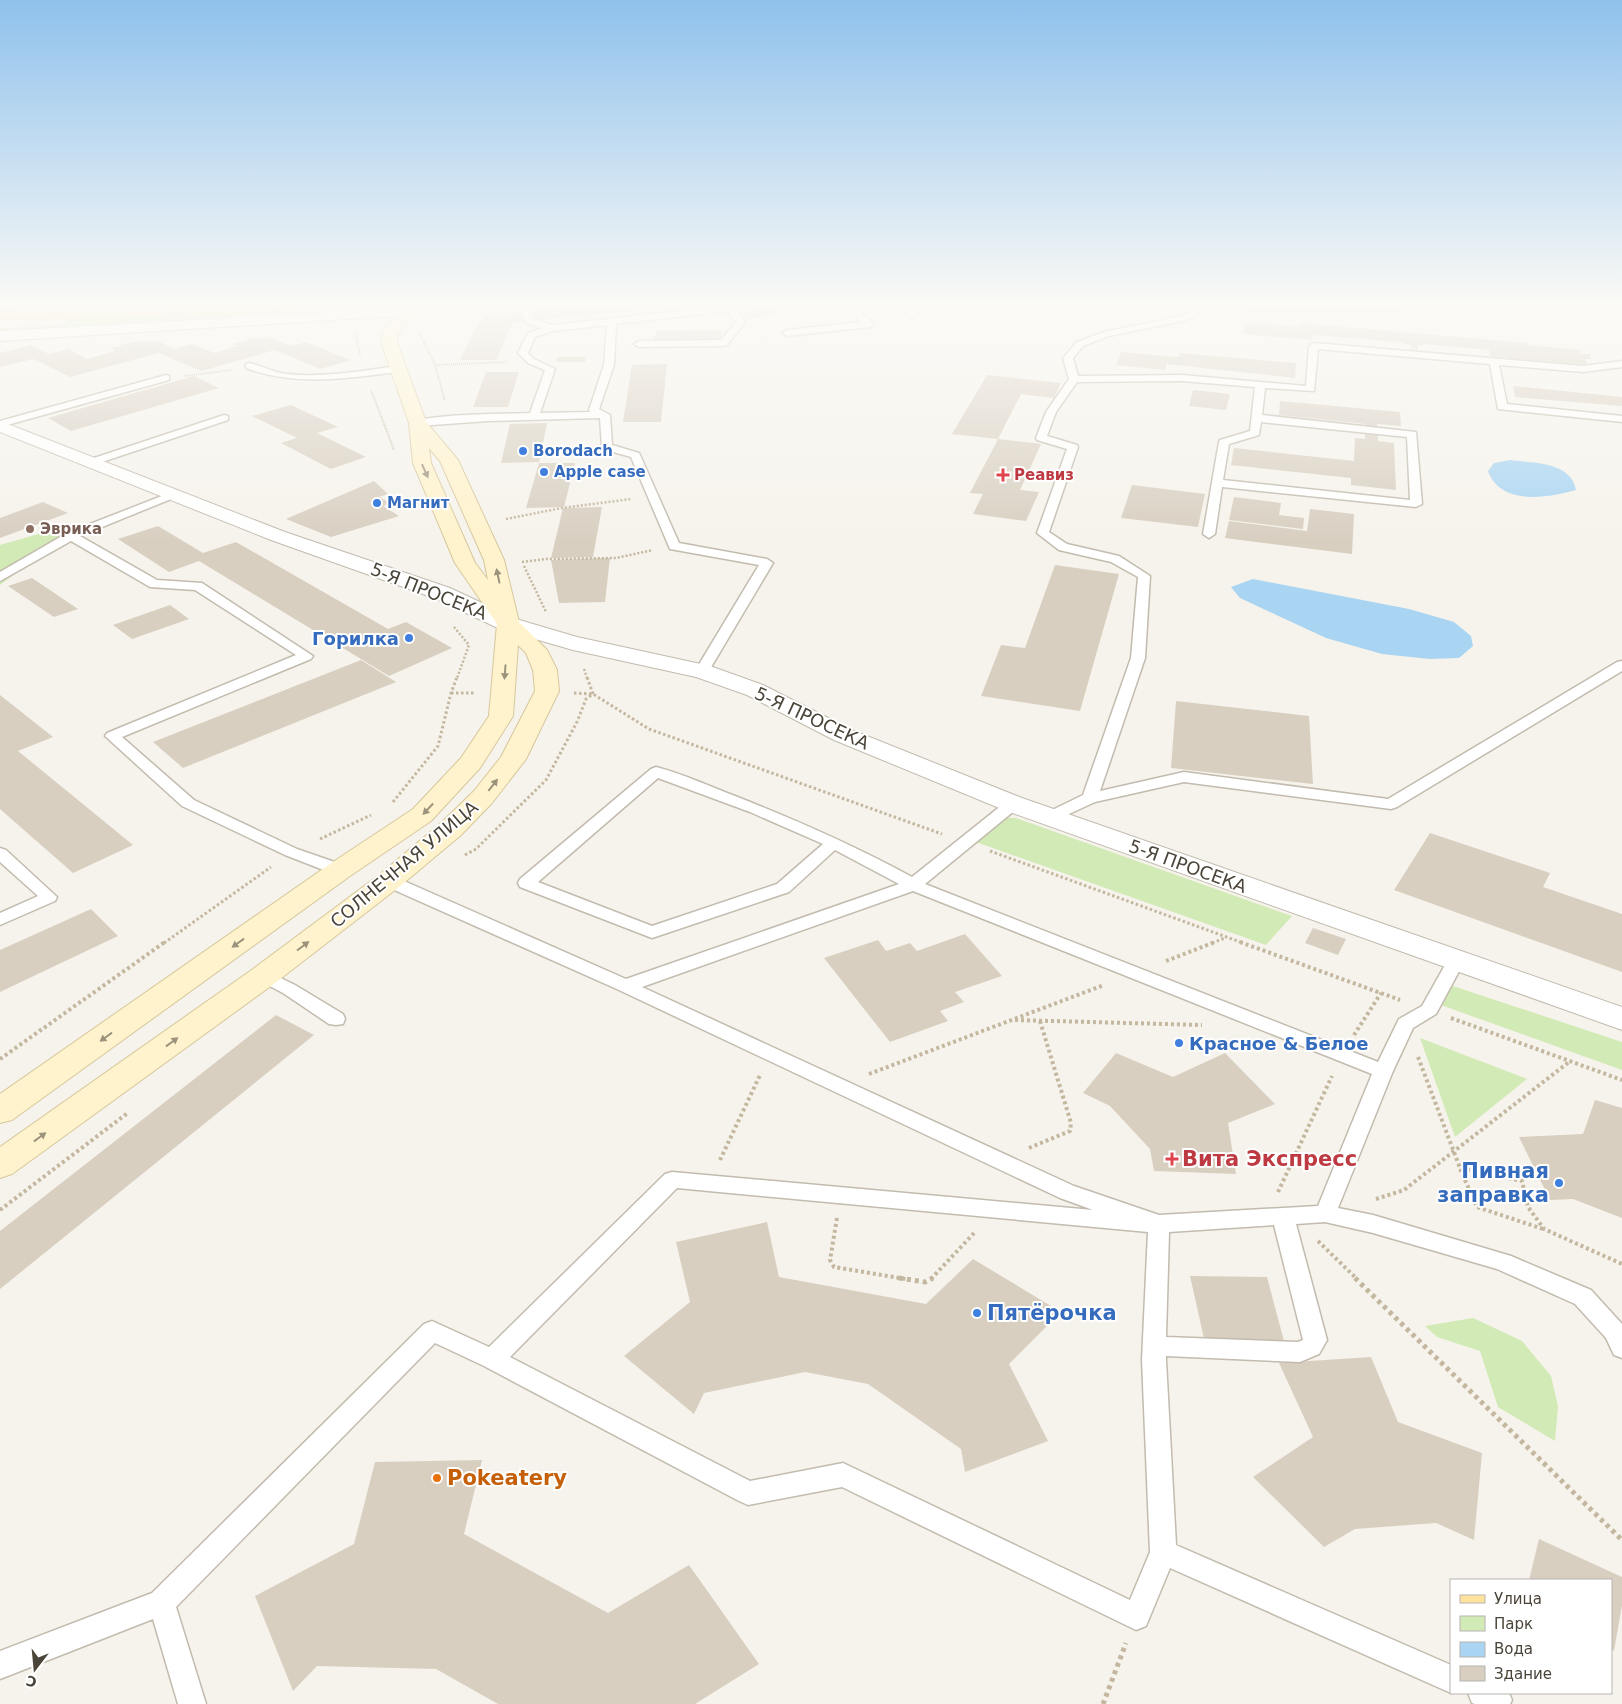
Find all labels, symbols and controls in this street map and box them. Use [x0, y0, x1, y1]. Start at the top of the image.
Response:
place label: Borodach [533, 442, 613, 460]
marker: Borodach [517, 445, 529, 457]
place label: Apple case [554, 463, 646, 481]
one-way arrow [422, 464, 430, 478]
marker: Apple case [538, 466, 550, 478]
place label: Реавиз [1014, 466, 1074, 484]
marker: Реавиз [996, 468, 1010, 482]
place label: Магнит [387, 494, 450, 512]
marker: Магнит [371, 497, 383, 509]
place label: Эврика [40, 520, 102, 538]
marker: Эврика [24, 523, 36, 535]
street label: 5-Я ПРОСЕКА [368, 558, 491, 624]
one-way arrow [494, 568, 502, 584]
place label: Горилка [312, 628, 399, 649]
marker: Горилка [403, 632, 415, 644]
one-way arrow [501, 665, 509, 681]
street label: 5-Я ПРОСЕКА [751, 682, 873, 754]
one-way arrow [488, 778, 498, 792]
street label: СОЛНЕЧНАЯ УЛИЦА [326, 796, 482, 932]
one-way arrow [422, 802, 434, 814]
street label: 5-Я ПРОСЕКА [1126, 835, 1250, 897]
one-way arrow [231, 938, 245, 948]
one-way arrow [296, 941, 309, 952]
one-way arrow [99, 1032, 113, 1042]
place label: Красное & Белое [1189, 1033, 1368, 1054]
one-way arrow [165, 1037, 179, 1047]
marker: Красное & Белое [1173, 1037, 1185, 1049]
one-way arrow [33, 1132, 47, 1142]
place label: Вита Экспресс [1182, 1147, 1357, 1171]
marker: Вита Экспресс [1166, 1153, 1178, 1165]
place label: Пивная заправка [1437, 1159, 1549, 1207]
marker: Пивная заправка [1553, 1177, 1565, 1189]
place label: Пятёрочка [987, 1301, 1117, 1325]
marker: Пятёрочка [971, 1307, 983, 1319]
place label: Pokeatery [447, 1466, 567, 1490]
marker: Pokeatery [431, 1472, 443, 1484]
legend [1450, 1579, 1612, 1694]
text: Улица [1494, 1590, 1542, 1608]
text: Парк [1494, 1615, 1533, 1633]
text: Вода [1494, 1640, 1533, 1658]
north arrow [10, 1644, 60, 1694]
text: Здание [1494, 1665, 1552, 1683]
text: С [24, 1672, 39, 1691]

